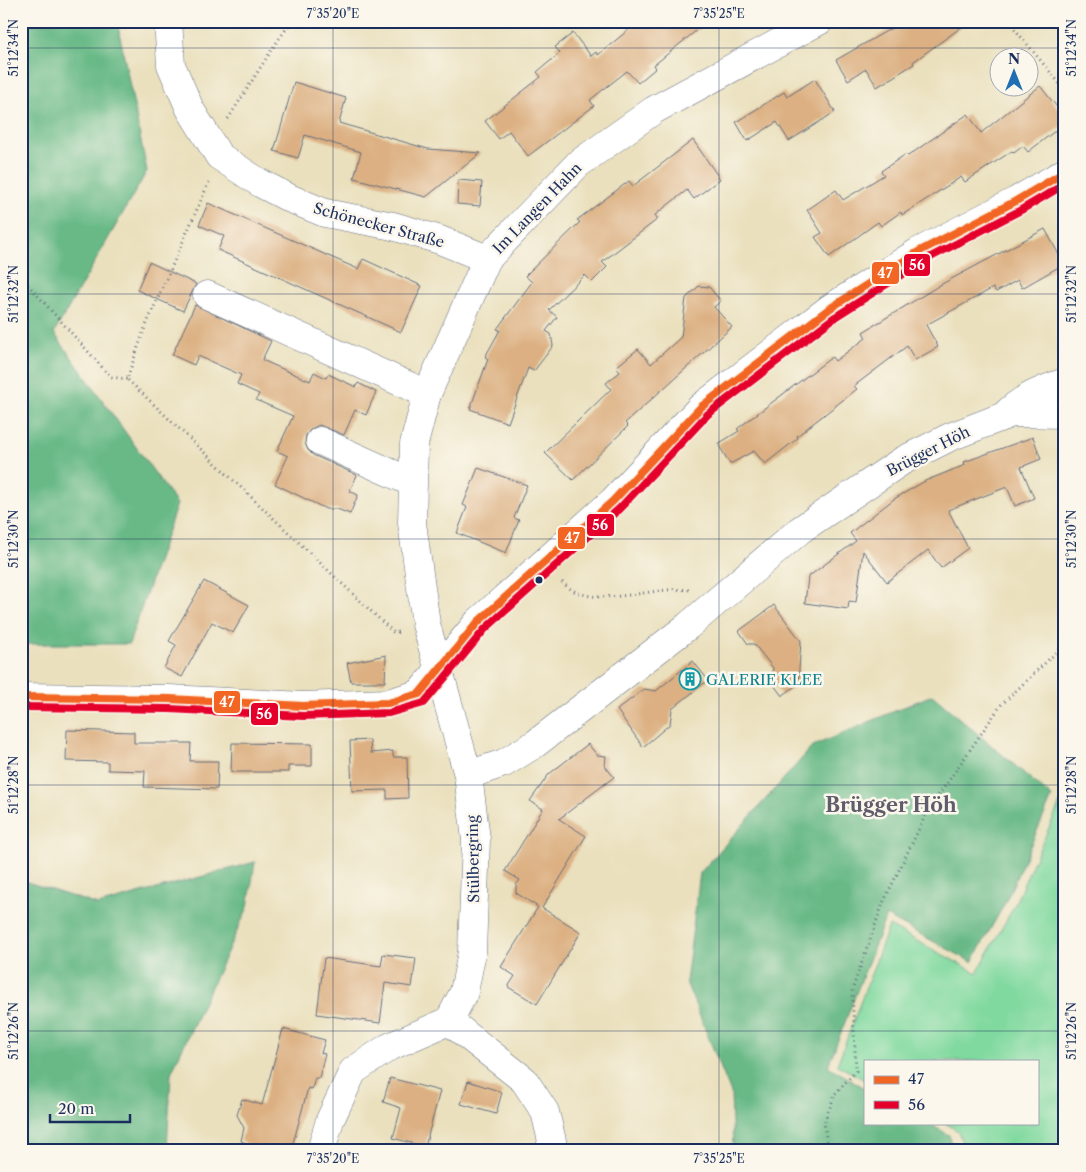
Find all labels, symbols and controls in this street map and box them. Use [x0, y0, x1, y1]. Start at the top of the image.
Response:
text: 7°35'20"E [307, 6, 359, 21]
text: 7°35'25"E [693, 6, 745, 21]
text: 51°12'34"N [6, 19, 21, 77]
text: 51°12'34"N [1064, 19, 1079, 77]
north arrow [988, 48, 1038, 98]
text: N [1008, 50, 1020, 68]
street label: Im Langen Hahn [489, 158, 586, 258]
street label: Schönecker Straße [311, 198, 447, 252]
line badge: 56 [903, 253, 931, 277]
text: 56 [909, 256, 925, 274]
line badge: 47 [871, 261, 900, 285]
text: 47 [877, 264, 893, 282]
text: 51°12'32"N [6, 265, 21, 323]
text: 51°12'32"N [1064, 265, 1079, 323]
street label: Brügger Höh [883, 422, 973, 480]
text: 51°12'30"N [6, 510, 21, 568]
text: 51°12'30"N [1064, 510, 1079, 568]
line badge: 56 [586, 513, 615, 537]
text: 56 [592, 516, 608, 534]
line badge: 47 [557, 526, 586, 550]
text: 47 [564, 529, 580, 547]
unlabelled marker [534, 575, 544, 585]
building icon: GALERIE KLEE [678, 667, 702, 691]
place label: GALERIE KLEE [706, 670, 822, 689]
line badge: 47 [213, 690, 241, 714]
text: 47 [219, 693, 235, 711]
line badge: 56 [250, 702, 279, 726]
text: 56 [256, 705, 272, 723]
text: 51°12'28"N [6, 756, 21, 814]
text: 51°12'28"N [1064, 756, 1079, 814]
district label: Brügger Höh [825, 793, 957, 817]
street label: Stülbergring [463, 815, 483, 903]
text: 51°12'26"N [6, 1002, 21, 1060]
text: 51°12'26"N [1064, 1002, 1079, 1060]
legend [864, 1060, 1038, 1124]
text: 47 [908, 1069, 925, 1088]
scale bar [50, 1092, 130, 1124]
text: 56 [908, 1095, 925, 1114]
text: 20 m [58, 1099, 94, 1118]
text: 7°35'20"E [307, 1151, 359, 1166]
text: 7°35'25"E [693, 1151, 745, 1166]

